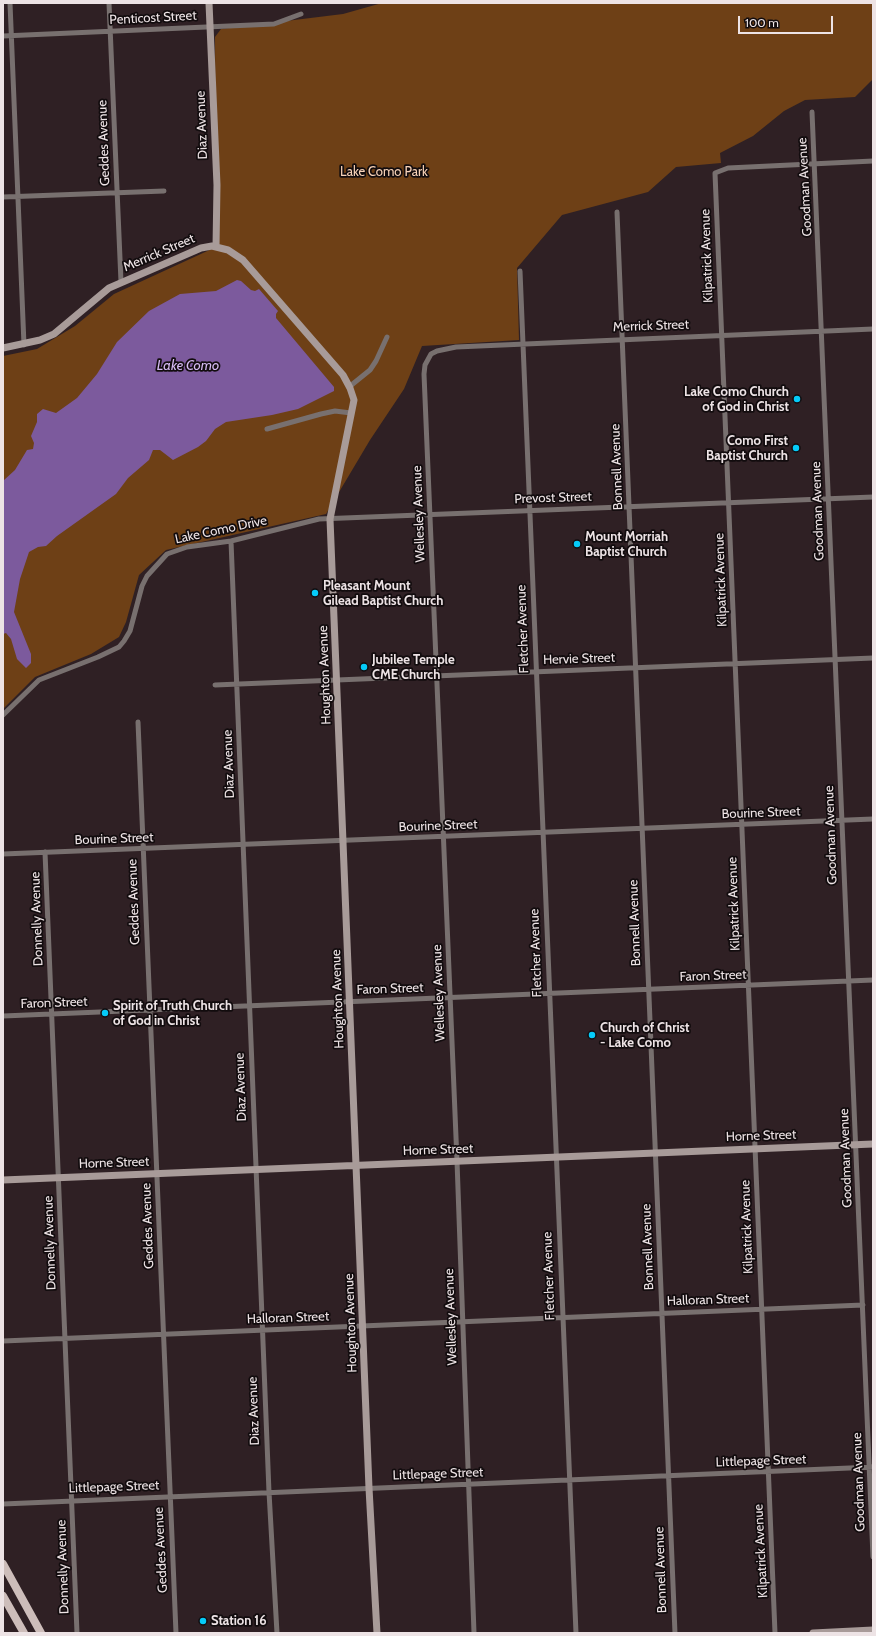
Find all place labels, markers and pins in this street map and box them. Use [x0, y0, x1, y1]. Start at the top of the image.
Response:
place label: Lake Como Church of God in Christ [684, 384, 789, 415]
marker: Lake Como Church of God in Christ [792, 394, 802, 404]
place label: Como First Baptist Church [706, 433, 788, 464]
marker: Como First Baptist Church [791, 443, 801, 453]
place label: Mount Morriah Baptist Church [585, 529, 668, 560]
marker: Mount Morriah Baptist Church [572, 539, 582, 549]
place label: Pleasant Mount Gilead Baptist Church [323, 578, 443, 609]
marker: Pleasant Mount Gilead Baptist Church [310, 588, 320, 598]
place label: Jubilee Temple CME Church [372, 652, 455, 683]
marker: Jubilee Temple CME Church [359, 662, 369, 672]
place label: Spirit of Truth Church of God in Christ [113, 998, 232, 1029]
marker: Spirit of Truth Church of God in Christ [100, 1008, 110, 1018]
place label: Church of Christ - Lake Como [600, 1020, 690, 1051]
marker: Church of Christ - Lake Como [587, 1030, 597, 1040]
place label: Station 16 [211, 1613, 266, 1629]
marker: Station 16 [198, 1616, 208, 1626]

